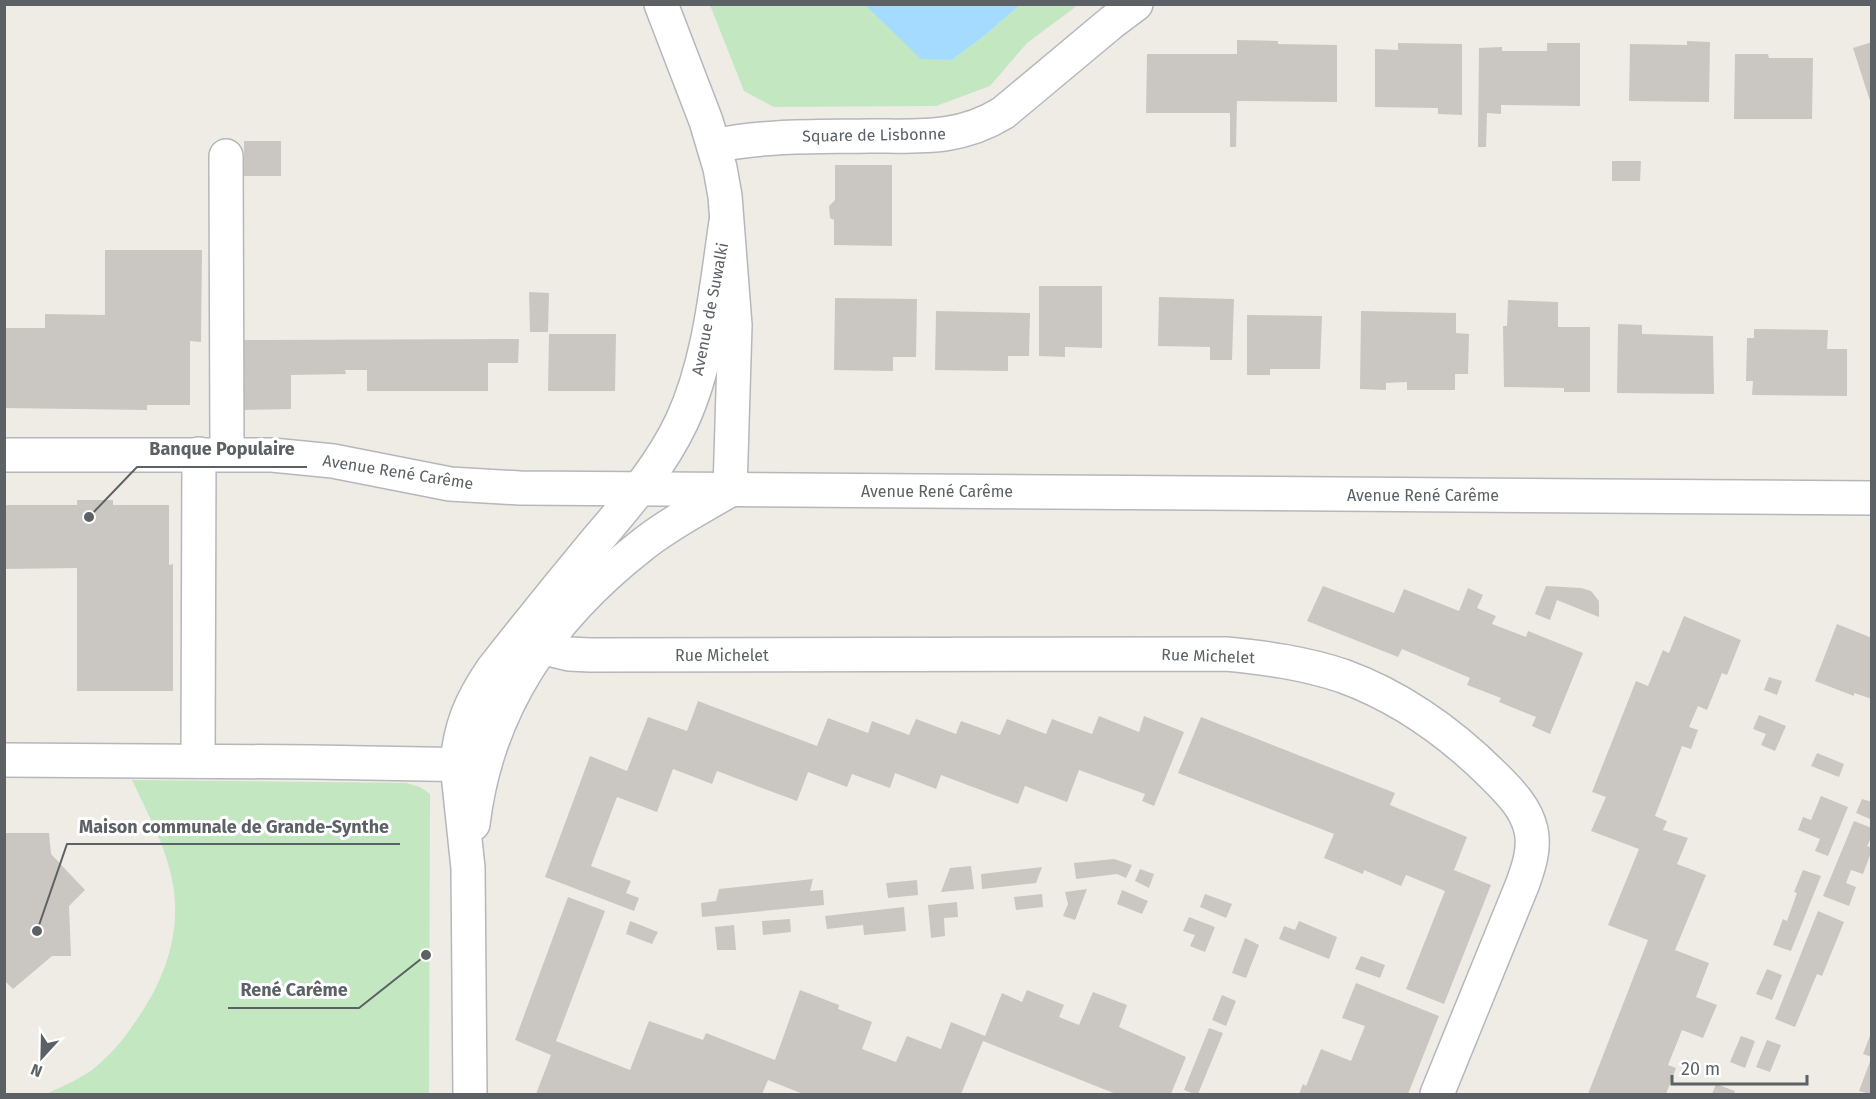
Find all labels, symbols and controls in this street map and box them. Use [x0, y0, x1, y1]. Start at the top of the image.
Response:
street label: Square de Lisbonne [802, 124, 946, 146]
street label: Avenue de Suwalki [688, 241, 732, 377]
callout: Banque Populaire [137, 431, 307, 467]
text: Banque Populaire [149, 438, 295, 460]
street label: Avenue René Carême [321, 451, 475, 493]
street label: Avenue René Carême [861, 482, 1013, 501]
street label: Avenue René Carême [1347, 486, 1499, 505]
street label: Rue Michelet [1161, 645, 1255, 667]
street label: Rue Michelet [675, 646, 769, 665]
callout: Maison communale de Grande-Synthe [67, 808, 400, 844]
text: Maison communale de Grande-Synthe [79, 816, 389, 838]
callout: René Carême [228, 972, 359, 1008]
text: René Carême [240, 979, 348, 1001]
north arrow [12, 1027, 72, 1087]
scale bar [1672, 1048, 1807, 1086]
text: 20 m [1681, 1058, 1720, 1080]
text: N [28, 1060, 45, 1081]

